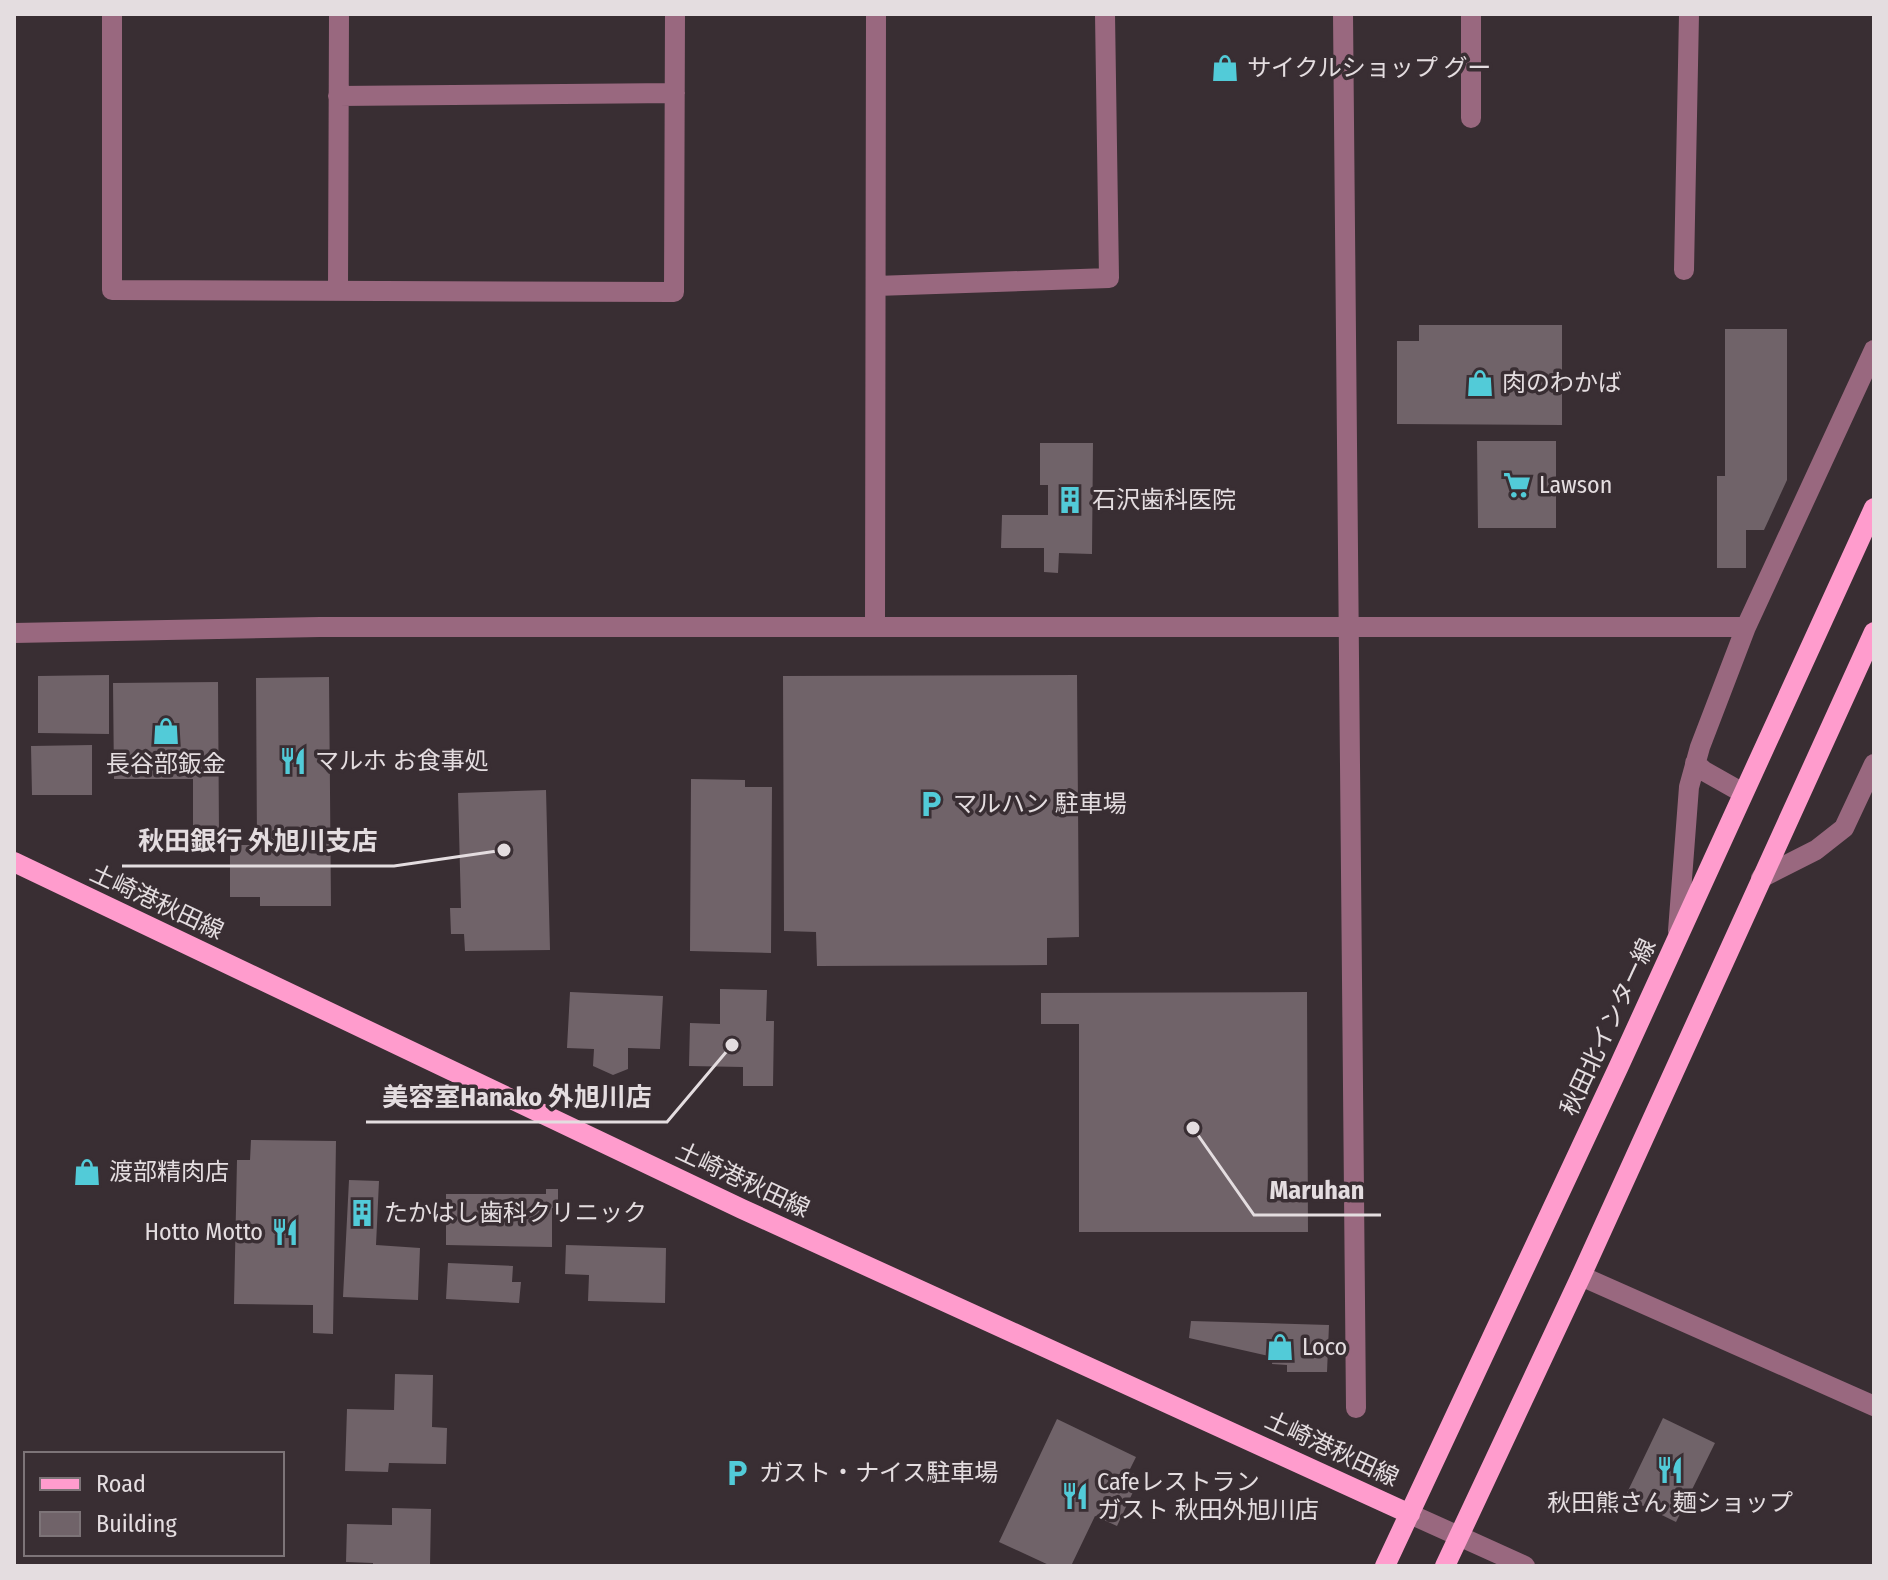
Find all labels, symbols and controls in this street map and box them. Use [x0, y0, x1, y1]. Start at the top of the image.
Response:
shop icon: サイクルショップ グー [1210, 53, 1240, 83]
place label: サイクルショップ グー [1247, 54, 1491, 82]
shop icon: 肉のわかば [1465, 368, 1495, 398]
place label: 肉のわかば [1502, 369, 1622, 397]
supermarket icon: Lawson [1502, 470, 1532, 500]
place label: Lawson [1539, 471, 1612, 499]
building icon: 石沢歯科医院 [1055, 485, 1085, 515]
place label: 石沢歯科医院 [1092, 486, 1236, 514]
shop icon: 長谷部鈑金 [151, 716, 181, 746]
restaurant icon: マルホ お食事処 [278, 746, 308, 776]
place label: マルホ お食事処 [315, 747, 489, 775]
place label: 長谷部鈑金 [106, 750, 226, 778]
parking icon: マルハン 駐車場 [916, 789, 946, 819]
place label: マルハン 駐車場 [953, 790, 1127, 818]
callout: 秋田銀行 外旭川支店 [122, 816, 394, 866]
text: 秋田銀行 外旭川支店 [138, 826, 378, 857]
street label: 土崎港秋田線 [86, 859, 228, 945]
street label: 秋田北インター線 [1555, 934, 1661, 1120]
callout: 美容室Hanako 外旭川店 [366, 1072, 667, 1122]
text: 美容室Hanako 外旭川店 [382, 1082, 652, 1113]
street label: 土崎港秋田線 [672, 1137, 814, 1223]
shop icon: 渡部精肉店 [72, 1157, 102, 1187]
place label: 渡部精肉店 [109, 1158, 229, 1186]
callout: Maruhan [1254, 1165, 1381, 1215]
text: Maruhan [1270, 1175, 1364, 1206]
building icon: たかはし歯科クリニック [347, 1198, 377, 1228]
place label: たかはし歯科クリニック [384, 1199, 647, 1227]
restaurant icon: Hotto Motto [270, 1217, 300, 1247]
place label: Hotto Motto [145, 1218, 263, 1246]
shop icon: Loco [1265, 1332, 1295, 1362]
place label: Loco [1302, 1333, 1347, 1361]
street label: 土崎港秋田線 [1261, 1406, 1403, 1492]
legend [24, 1452, 284, 1556]
restaurant icon: 秋田熊さん 麺ショップ [1655, 1455, 1685, 1485]
parking icon: ガスト・ナイス駐車場 [722, 1458, 752, 1488]
place label: ガスト・ナイス駐車場 [759, 1459, 998, 1487]
place label: Cafeレストラン ガスト 秋田外旭川店 [1097, 1468, 1319, 1524]
text: Road [96, 1470, 146, 1498]
restaurant icon: Cafeレストラン ガスト 秋田外旭川店 [1060, 1481, 1090, 1511]
place label: 秋田熊さん 麺ショップ [1547, 1489, 1793, 1517]
text: Building [96, 1510, 178, 1538]

